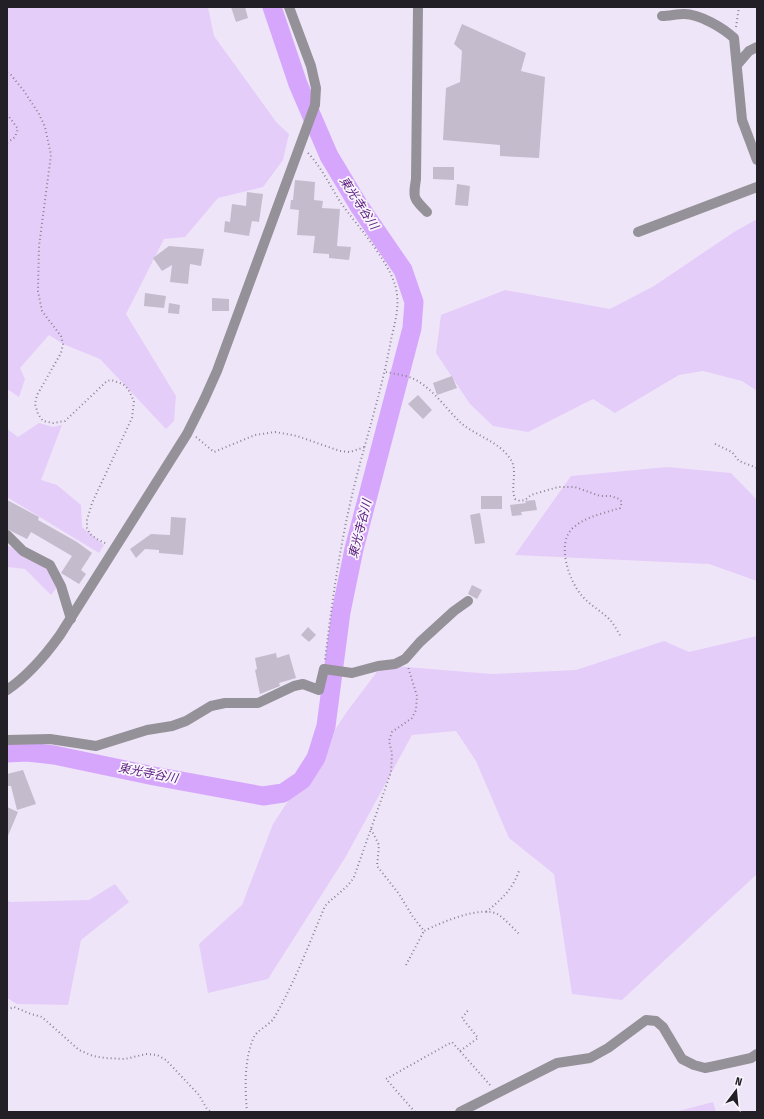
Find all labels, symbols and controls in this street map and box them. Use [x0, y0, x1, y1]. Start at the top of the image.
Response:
water label: 東光寺谷川 [337, 174, 382, 234]
water label: 東光寺谷川 [346, 496, 375, 560]
water label: 東光寺谷川 [117, 760, 181, 786]
north arrow [716, 1071, 756, 1111]
text: N [734, 1075, 744, 1089]

